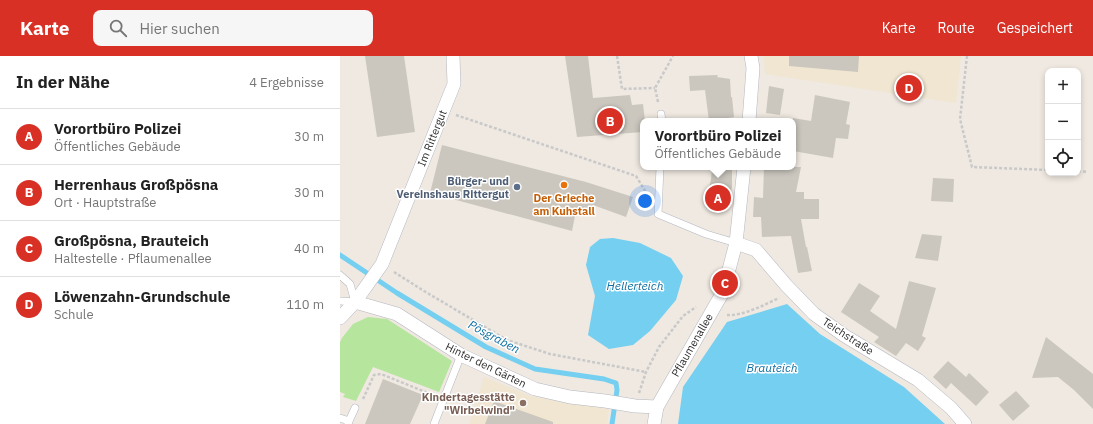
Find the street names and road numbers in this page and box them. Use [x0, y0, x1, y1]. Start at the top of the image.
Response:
street label: Im Rittergut [414, 108, 450, 168]
street label: Pflaumenallee [668, 311, 716, 379]
street label: Teichstraße [820, 314, 876, 358]
street label: Hinter den Gärten [443, 339, 529, 391]

